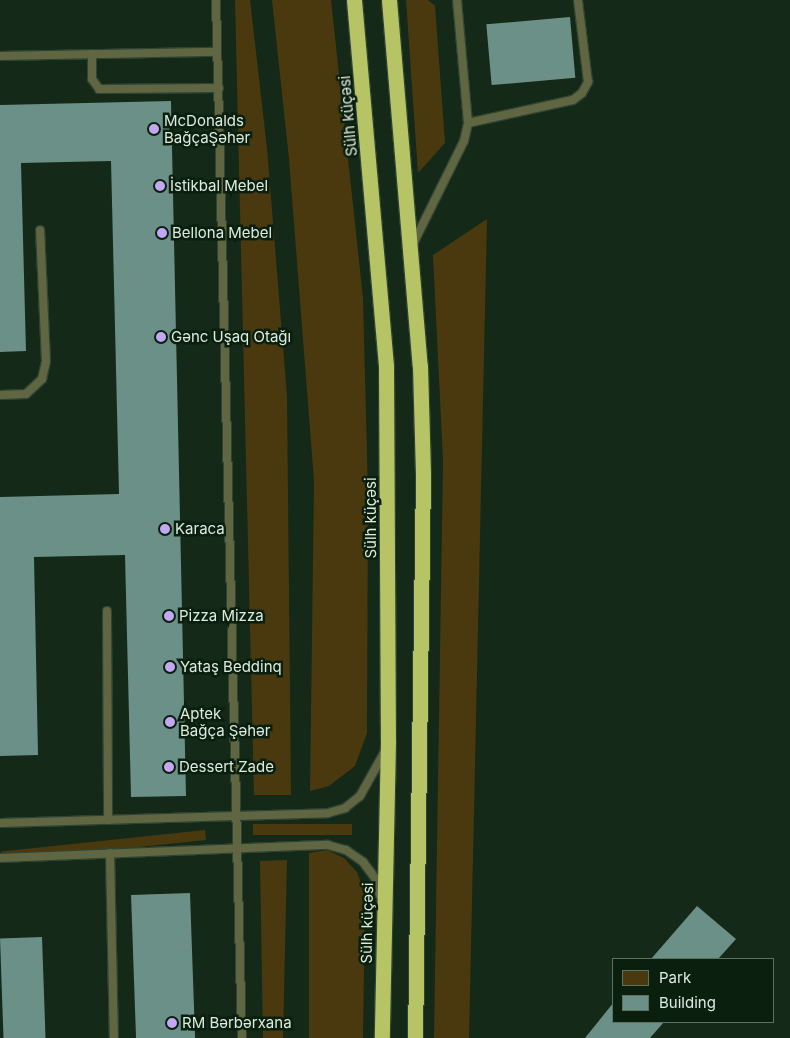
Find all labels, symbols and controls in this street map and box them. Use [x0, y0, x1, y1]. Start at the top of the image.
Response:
street label: Sülh küçəsi [335, 75, 361, 157]
place label: McDonalds BağçaŞəhər [164, 111, 250, 146]
marker: McDonalds BağçaŞəhər [148, 123, 160, 135]
place label: İstikbal Mebel [170, 177, 268, 195]
marker: İstikbal Mebel [154, 180, 166, 192]
place label: Bellona Mebel [172, 224, 272, 242]
marker: Bellona Mebel [156, 227, 168, 239]
place label: Gənc Uşaq Otağı [171, 328, 291, 346]
marker: Gənc Uşaq Otağı [155, 331, 167, 343]
street label: Sülh küçəsi [362, 477, 380, 559]
place label: Karaca [175, 520, 225, 538]
marker: Karaca [159, 523, 171, 535]
place label: Pizza Mizza [179, 607, 264, 625]
marker: Pizza Mizza [163, 610, 175, 622]
place label: Yataş Beddinq [180, 658, 282, 676]
marker: Yataş Beddinq [164, 661, 176, 673]
place label: Aptek Bağça Şəhər [180, 704, 270, 739]
marker: Aptek Bağça Şəhər [164, 716, 176, 728]
place label: Dessert Zade [179, 758, 274, 776]
marker: Dessert Zade [163, 761, 175, 773]
street label: Sülh küçəsi [357, 882, 377, 964]
legend [612, 958, 775, 1023]
text: Park [659, 968, 691, 987]
text: Building [659, 993, 716, 1012]
place label: RM Bərbərxana [182, 1014, 292, 1032]
marker: RM Bərbərxana [166, 1017, 178, 1029]

